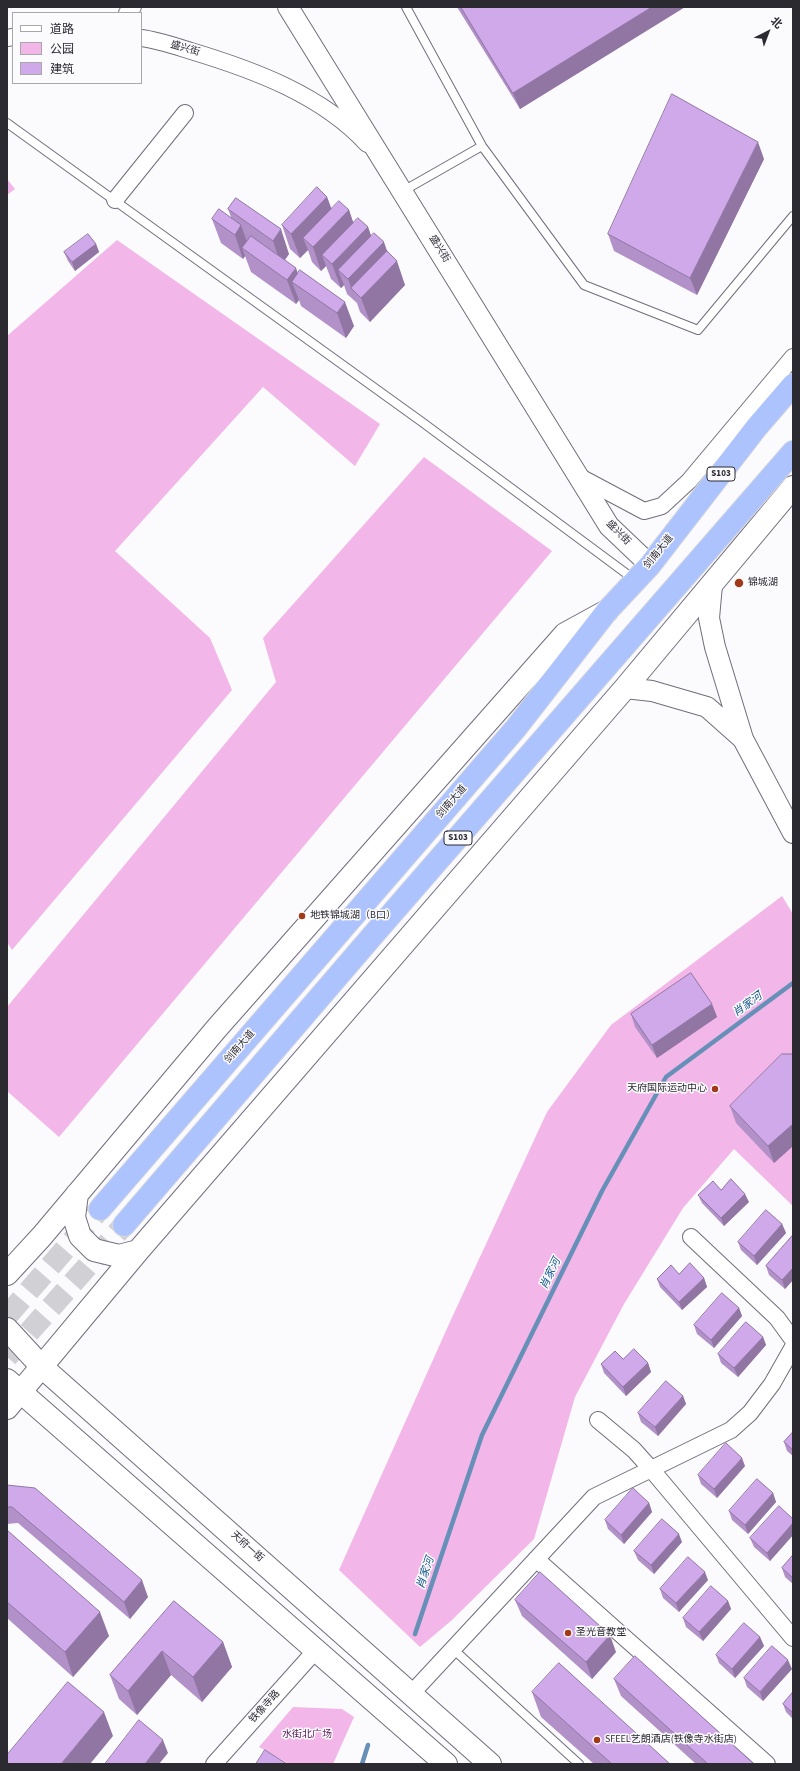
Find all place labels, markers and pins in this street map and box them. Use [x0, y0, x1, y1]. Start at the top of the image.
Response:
marker: 锦城湖 [733, 577, 745, 589]
place label: 锦城湖 [748, 577, 778, 589]
place label: 地铁锦城湖（B口） [310, 910, 396, 922]
marker: 地铁锦城湖（B口） [297, 911, 307, 921]
place label: 天府国际运动中心 [627, 1083, 707, 1095]
marker: 天府国际运动中心 [710, 1084, 720, 1094]
place label: 圣光音教堂 [576, 1627, 626, 1639]
marker: 圣光音教堂 [563, 1628, 573, 1638]
place label: SFEEL艺朗酒店(铁像寺水街店) [605, 1734, 737, 1746]
marker: SFEEL艺朗酒店(铁像寺水街店) [592, 1735, 602, 1745]

